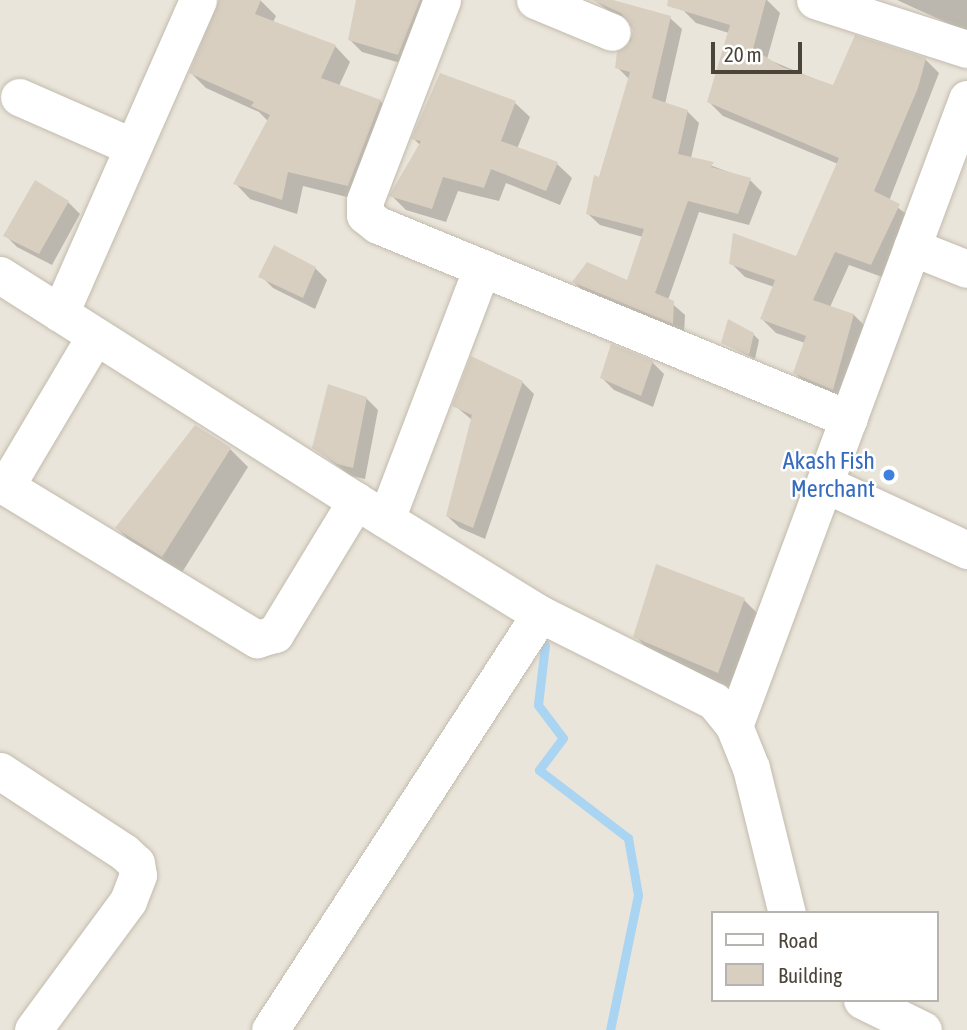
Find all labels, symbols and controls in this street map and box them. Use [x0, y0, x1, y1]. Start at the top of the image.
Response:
scale bar [715, 28, 806, 72]
text: 20 m [724, 42, 762, 66]
place label: Akash Fish Merchant [783, 447, 875, 503]
marker: Akash Fish Merchant [881, 467, 897, 483]
legend [712, 911, 939, 1002]
text: Road [778, 928, 818, 952]
text: Building [778, 963, 842, 987]

